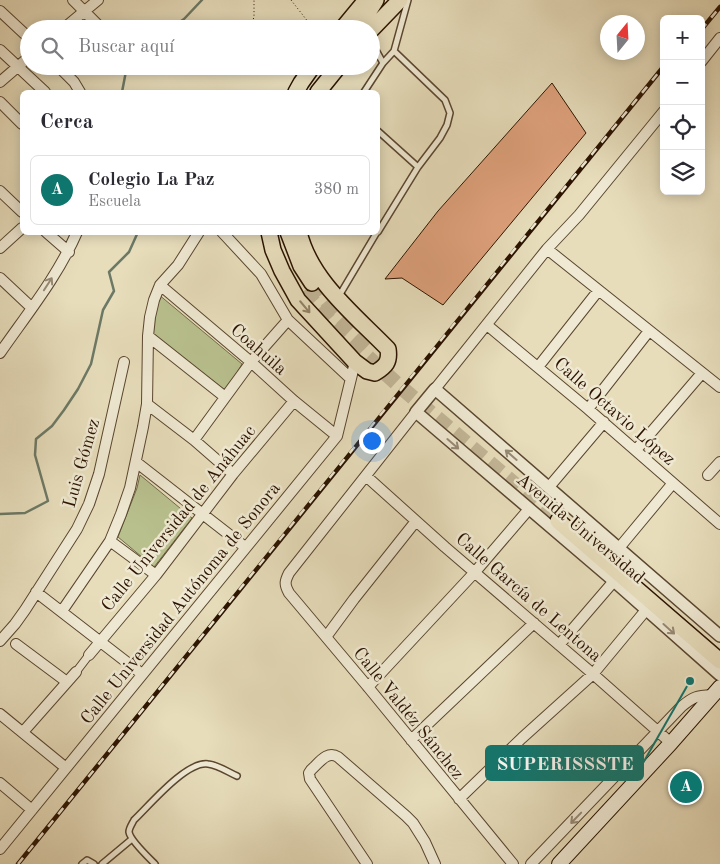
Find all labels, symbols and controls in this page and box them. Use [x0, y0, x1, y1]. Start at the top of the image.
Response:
north arrow [600, 15, 645, 60]
map controls [660, 15, 705, 195]
button: + [660, 15, 705, 60]
search box [20, 20, 380, 75]
icon: search [38, 34, 66, 62]
text: Buscar aquí [78, 38, 174, 57]
button: − [660, 60, 705, 105]
button: locate [660, 105, 705, 150]
text: Cerca [40, 112, 93, 133]
button: layers [660, 150, 705, 195]
text: Colegio La Paz [88, 171, 215, 190]
text: A [51, 182, 63, 198]
text: 380 m [314, 182, 359, 198]
text: Escuela [88, 194, 141, 210]
one-way arrow [43, 277, 53, 291]
one-way arrow [299, 301, 310, 314]
street label: Coahuila [227, 321, 290, 379]
street label: Calle Octavio López [550, 354, 678, 469]
street label: Luis Gómez [61, 417, 103, 510]
street label: Calle Universidad de Anáhuac [98, 422, 259, 615]
your location [359, 428, 385, 454]
one-way arrow [446, 438, 459, 449]
one-way arrow [505, 449, 518, 460]
street label: Avenida Universidad [513, 470, 648, 587]
street label: Calle Universidad Autónoma de Sonora [78, 479, 284, 728]
street label: Calle García de Lentona [452, 530, 605, 666]
one-way arrow [662, 623, 675, 634]
street label: Calle Valdéz Sánchez [349, 644, 467, 783]
callout: SUPERISSSTE [486, 746, 643, 780]
text: SUPERISSSTE [496, 756, 634, 775]
pin: A [670, 768, 702, 806]
one-way arrow [569, 812, 582, 824]

